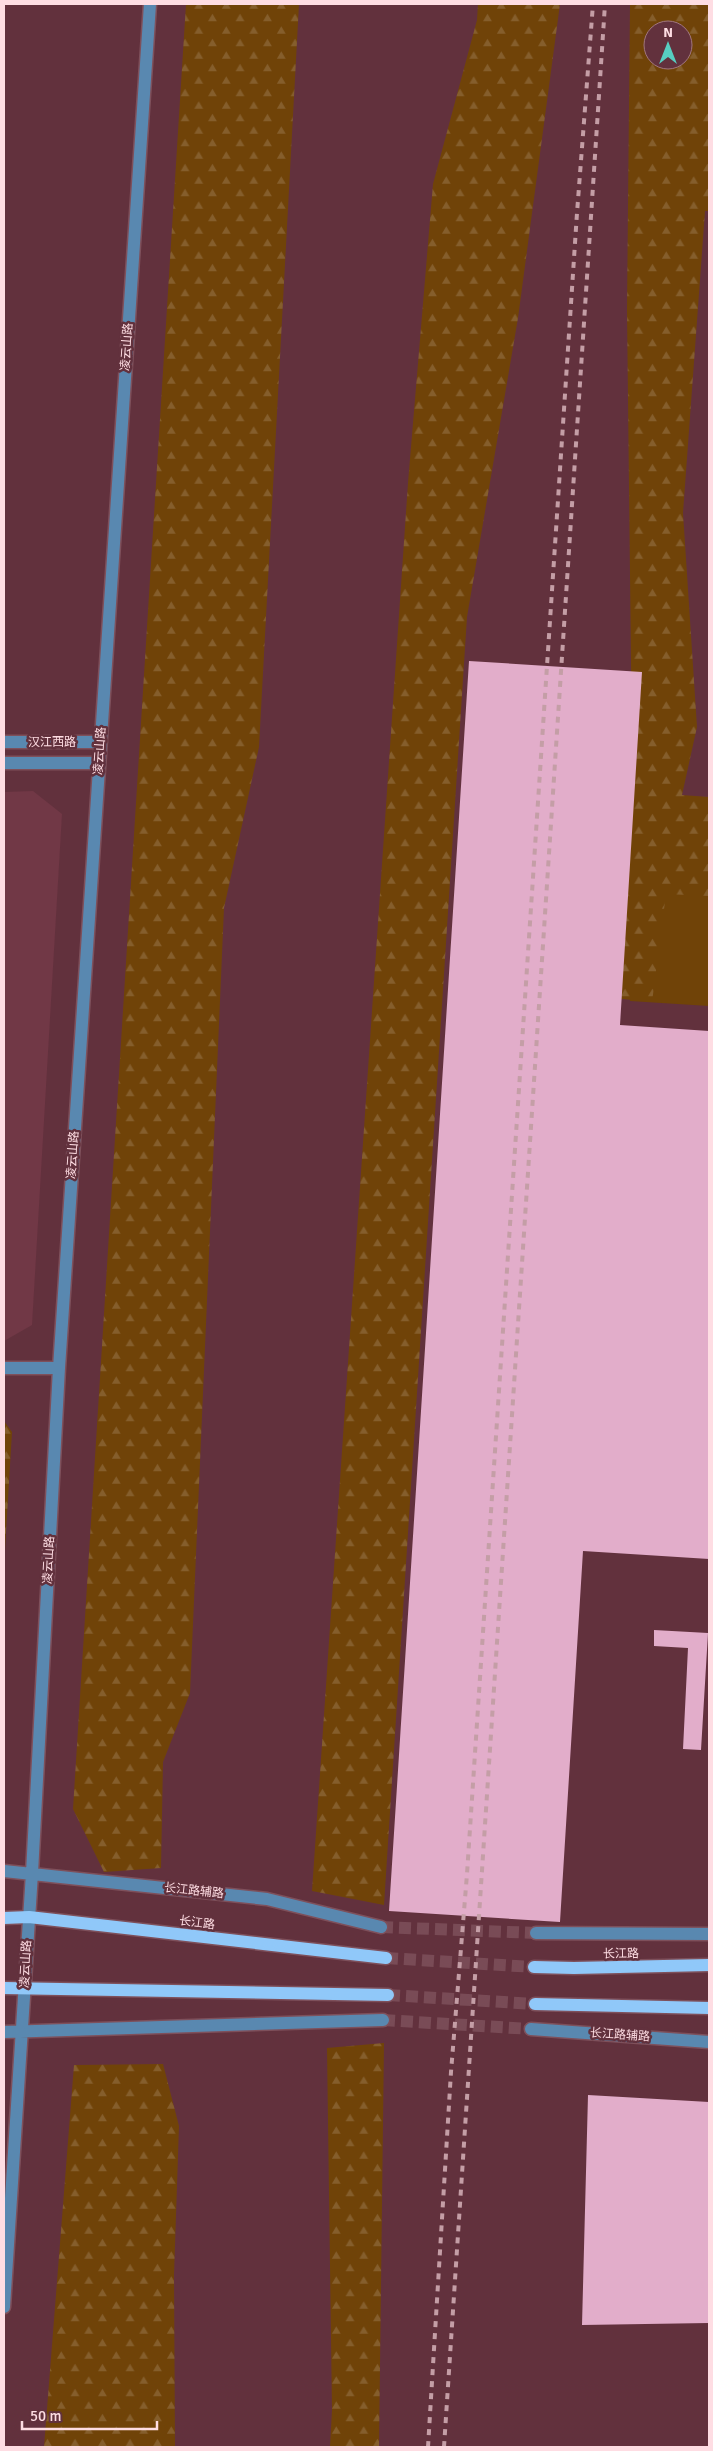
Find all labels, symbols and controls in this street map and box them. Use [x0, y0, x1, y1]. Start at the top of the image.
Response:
north arrow [643, 20, 693, 70]
text: N [663, 24, 673, 41]
street label: 凌云山路 [118, 323, 136, 371]
street label: 凌云山路 [91, 727, 109, 775]
street label: 汉江西路 [28, 735, 76, 750]
street label: 凌云山路 [64, 1131, 82, 1179]
street label: 凌云山路 [40, 1536, 58, 1584]
street label: 长江路辅路 [163, 1880, 225, 1902]
street label: 长江路 [178, 1913, 216, 1933]
street label: 凌云山路 [17, 1940, 35, 1988]
street label: 长江路 [603, 1946, 639, 1962]
street label: 长江路辅路 [590, 2025, 650, 2045]
scale bar [22, 2398, 158, 2430]
text: 50 m [30, 2407, 61, 2425]

